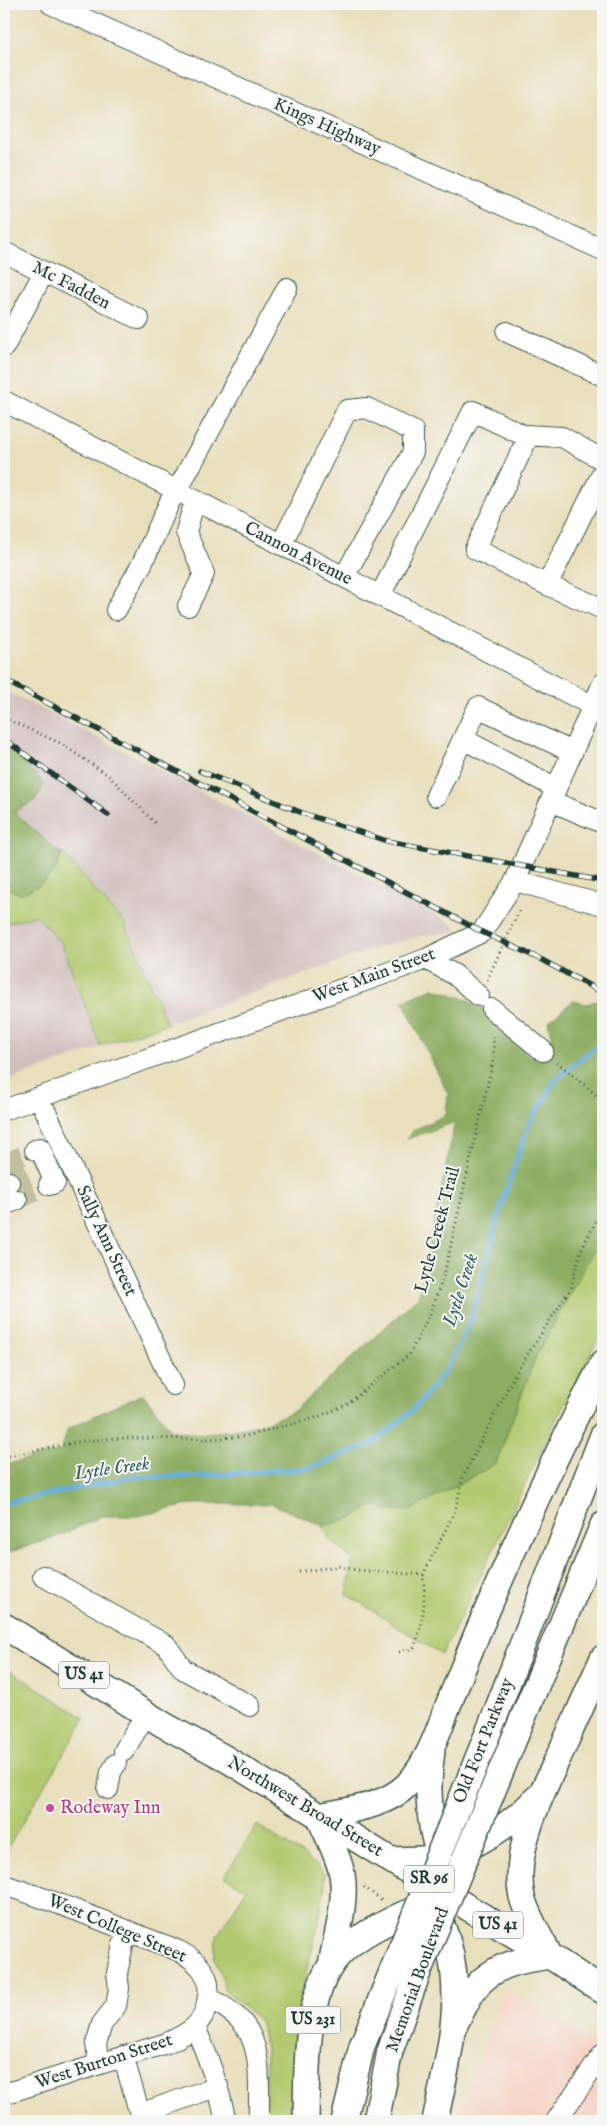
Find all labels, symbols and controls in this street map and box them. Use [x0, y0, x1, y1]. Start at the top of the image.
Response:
street label: Kings Highway [270, 93, 384, 161]
street label: Mc Fadden [28, 257, 114, 316]
street label: Cannon Avenue [240, 517, 356, 591]
street label: West Main Street [310, 943, 438, 1009]
street label: Lytle Creek Trail [411, 1164, 465, 1296]
street label: Sally Ann Street [70, 1182, 142, 1300]
water label: Lytle Creek [438, 1251, 484, 1329]
water label: Lytle Creek [72, 1452, 151, 1486]
road number: US 41 [59, 1662, 109, 1688]
street label: Old Fort Parkway [448, 1675, 520, 1807]
street label: Northwest Broad Street [223, 1751, 387, 1863]
place label: Rodeway Inn [60, 1797, 161, 1820]
marker: Rodeway Inn [44, 1802, 56, 1814]
road number: SR 96 [404, 1866, 454, 1892]
street label: West College Street [44, 1889, 190, 1969]
street label: Memorial Boulevard [381, 1904, 455, 2056]
road number: US 41 [473, 1912, 523, 1938]
road number: US 231 [286, 2006, 340, 2034]
street label: West Burton Street [33, 2029, 175, 2095]

